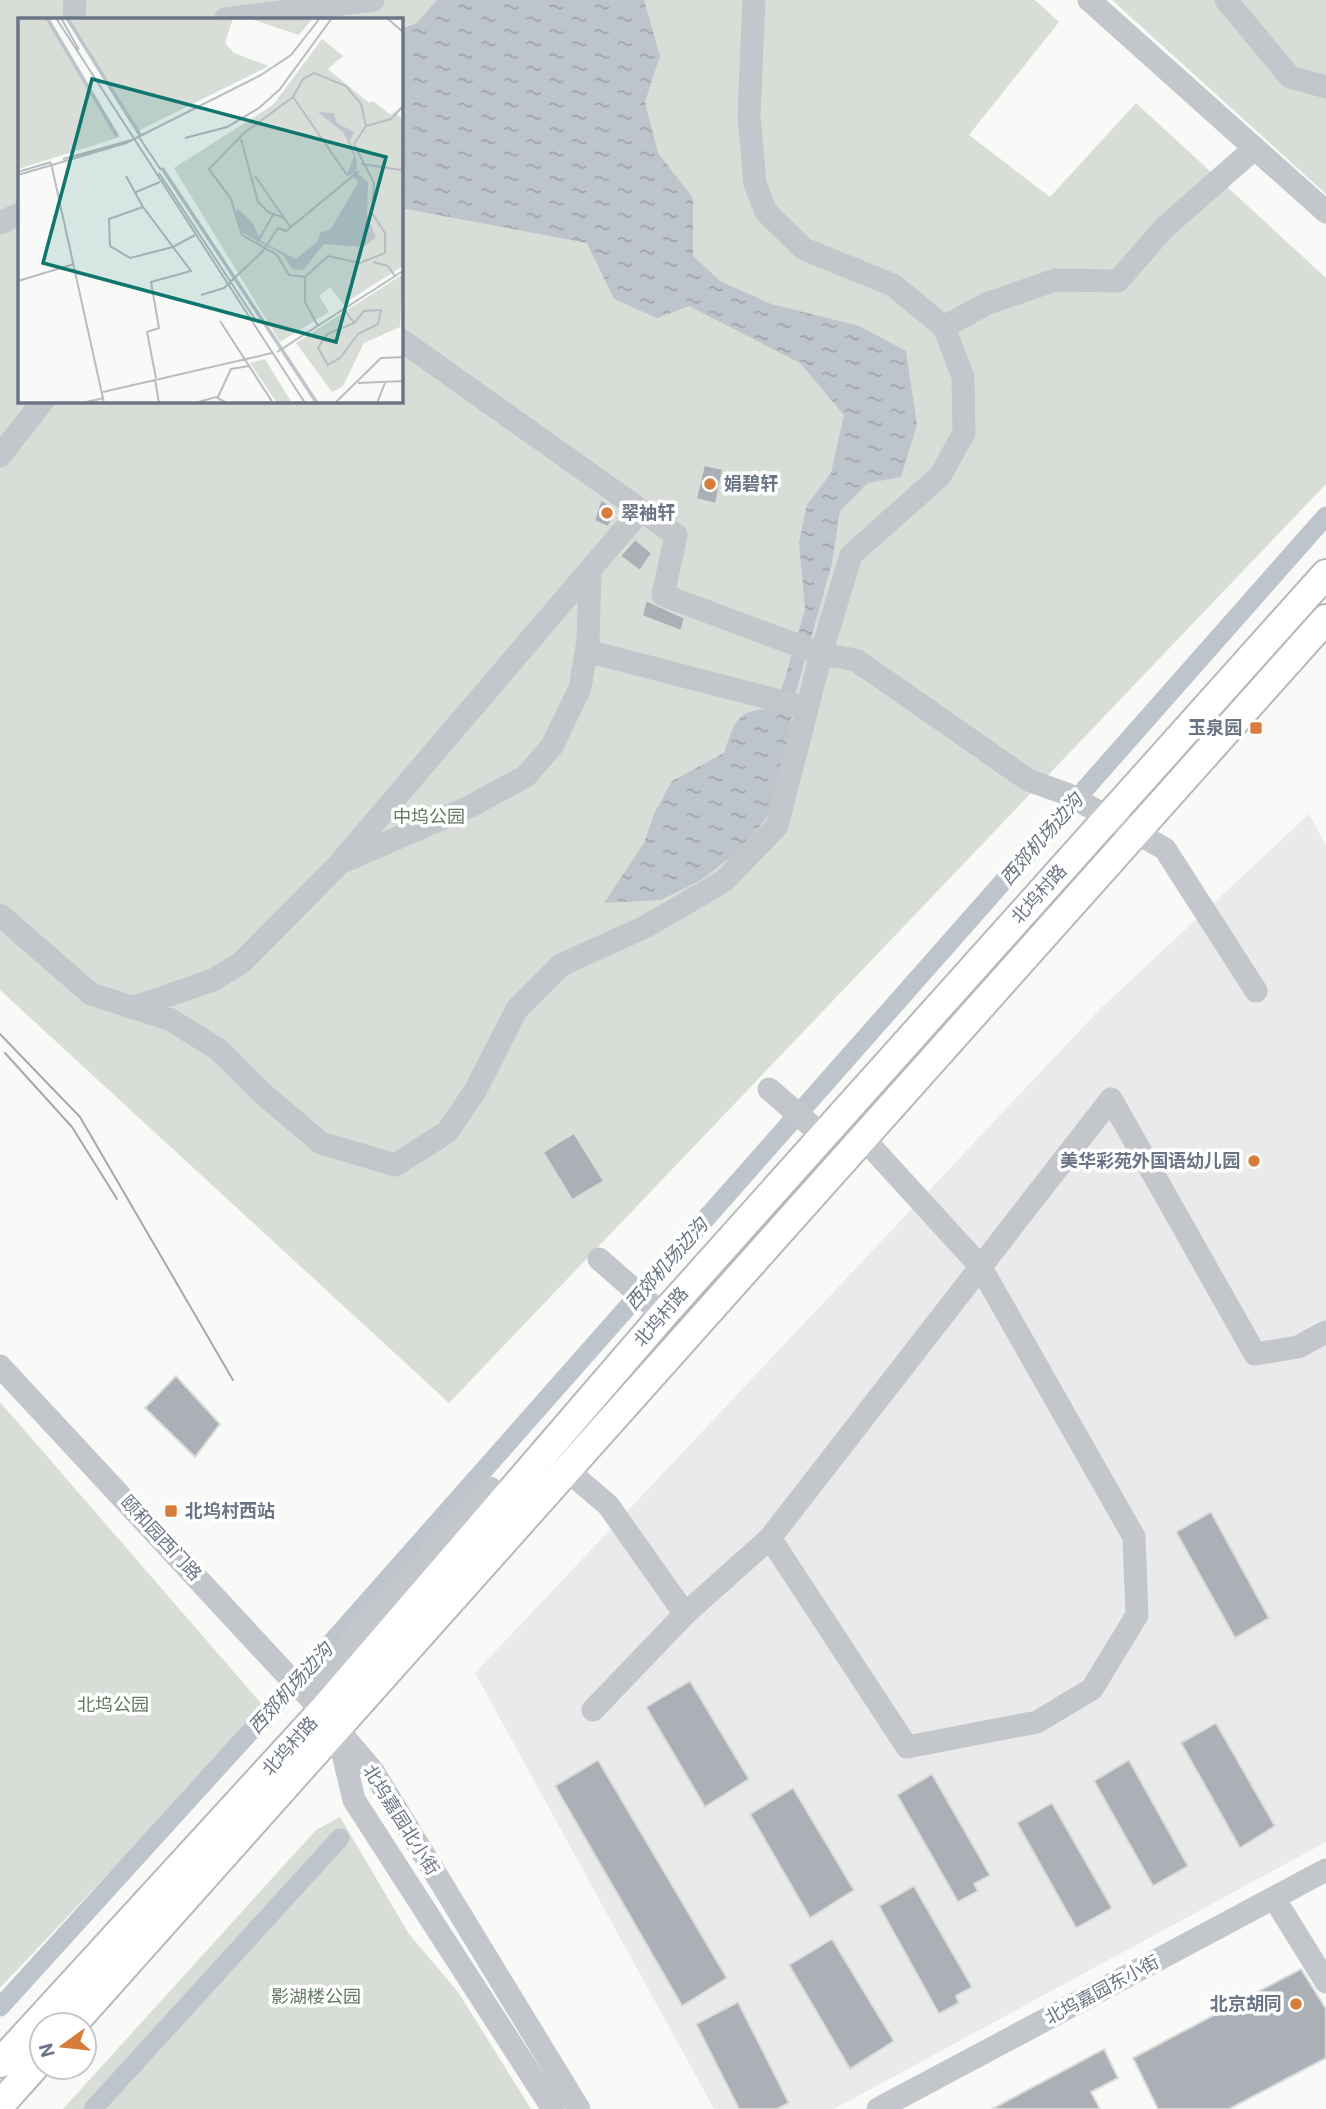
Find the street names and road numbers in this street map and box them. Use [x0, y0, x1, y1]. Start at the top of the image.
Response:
street label: 北坞村路 [1007, 860, 1071, 927]
street label: 北坞村路 [629, 1283, 692, 1351]
street label: 颐和园西门路 [117, 1491, 206, 1584]
street label: 北坞村路 [258, 1712, 322, 1779]
street label: 北坞嘉园北小街 [359, 1761, 444, 1879]
street label: 北坞嘉园东小街 [1041, 1951, 1162, 2028]

